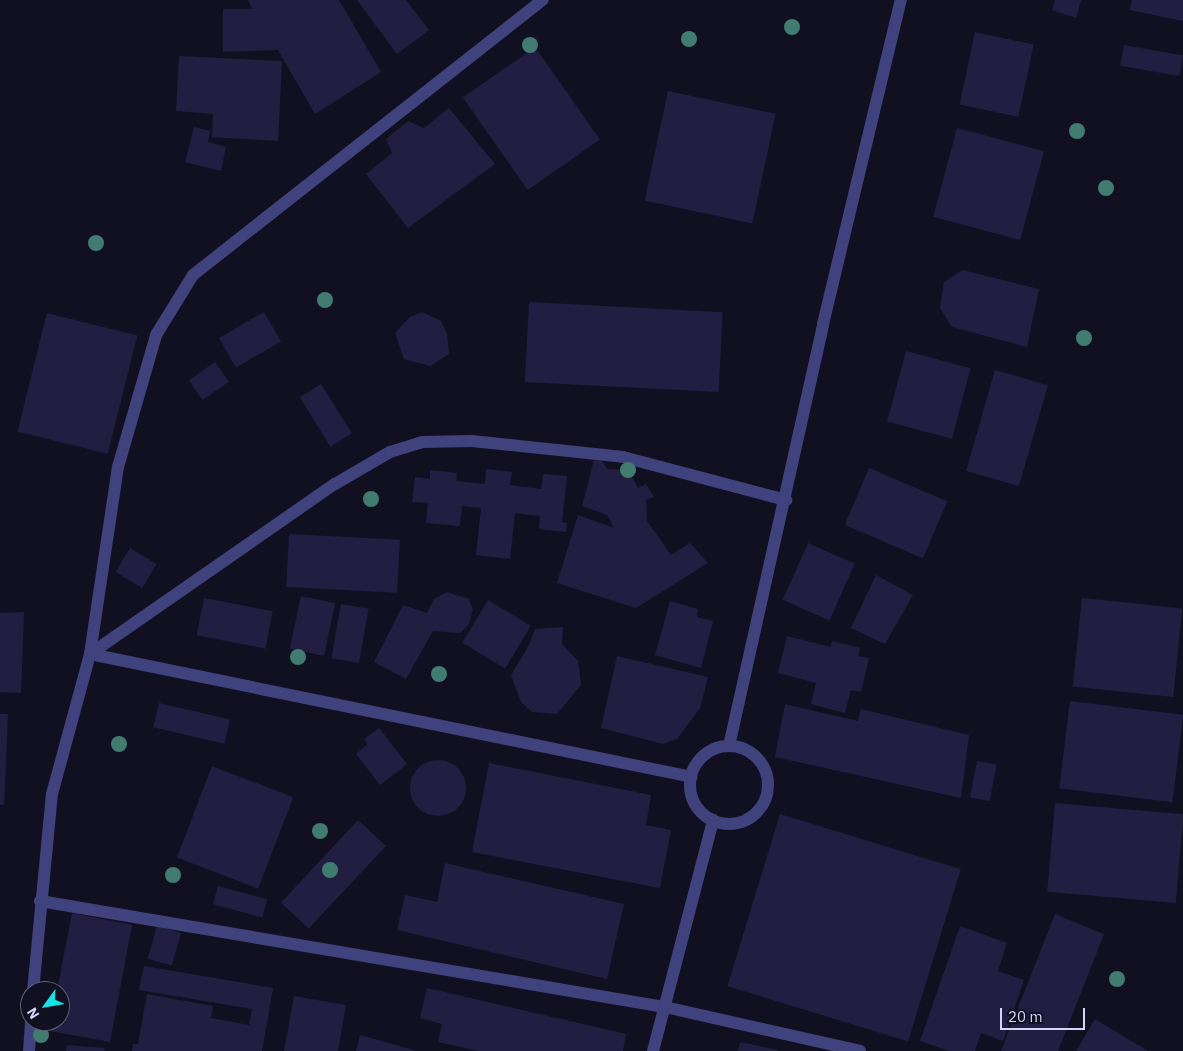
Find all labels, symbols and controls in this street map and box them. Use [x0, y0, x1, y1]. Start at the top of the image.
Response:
north arrow [20, 981, 70, 1031]
scale bar [1003, 998, 1088, 1030]
text: N [23, 1004, 43, 1022]
text: 20 m [1008, 1007, 1043, 1026]

